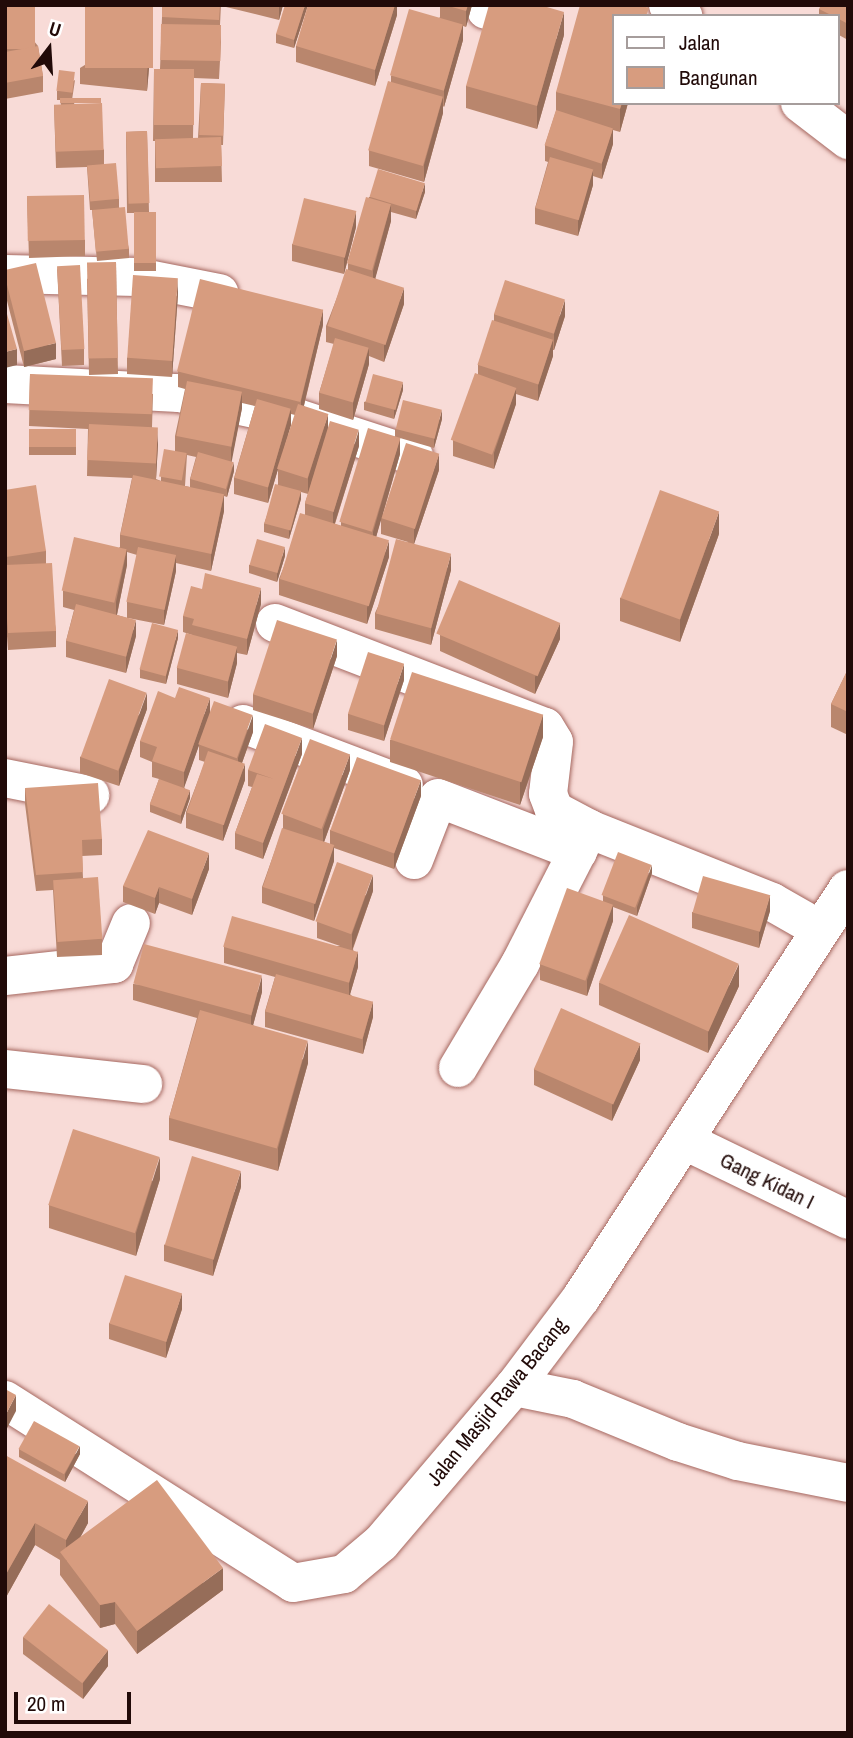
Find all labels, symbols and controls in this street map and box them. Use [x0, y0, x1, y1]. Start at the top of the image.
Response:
north arrow [14, 14, 84, 84]
legend [612, 14, 839, 105]
text: U [46, 15, 64, 43]
text: Jalan [679, 28, 720, 57]
text: Bangunan [679, 63, 758, 92]
street label: Gang Kidan I [716, 1147, 818, 1215]
street label: Jalan Masjid Rawa Bacang [422, 1313, 572, 1491]
scale bar [18, 1678, 135, 1722]
text: 20 m [27, 1689, 65, 1718]

